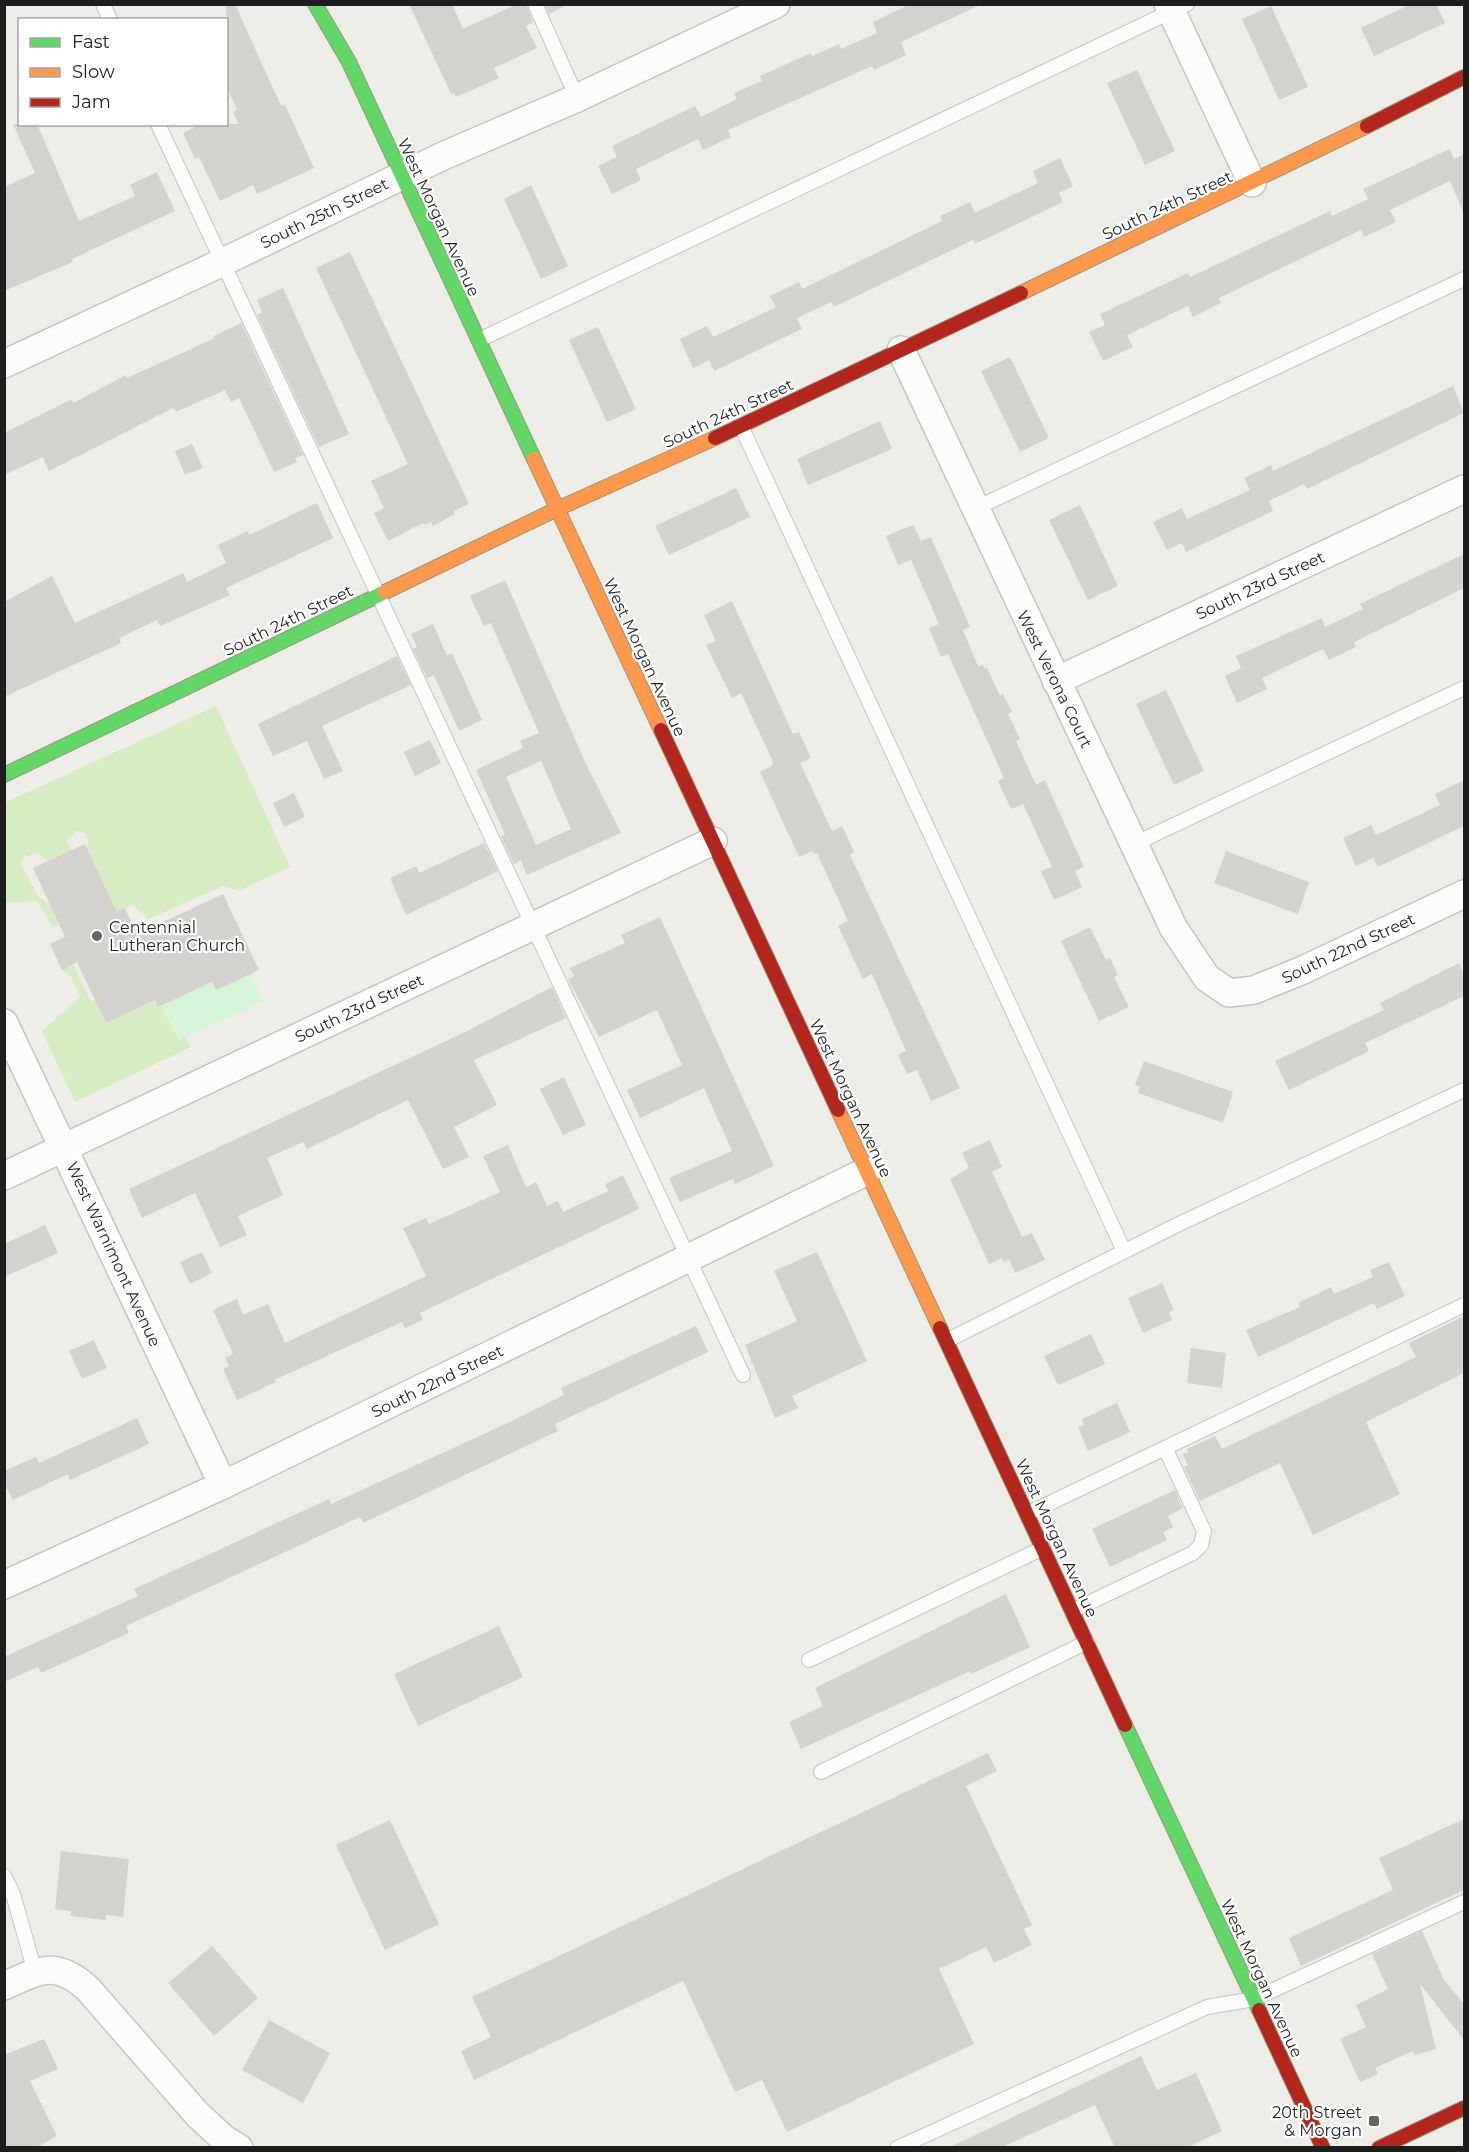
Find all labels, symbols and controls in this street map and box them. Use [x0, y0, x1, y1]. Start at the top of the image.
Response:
legend [18, 18, 228, 126]
text: Fast [72, 31, 110, 53]
text: Slow [72, 61, 115, 83]
text: Jam [71, 91, 111, 113]
street label: West Morgan Avenue [394, 135, 484, 299]
street label: South 24th Street [1099, 167, 1236, 244]
street label: South 25th Street [257, 174, 392, 253]
street label: South 24th Street [660, 375, 797, 452]
street label: South 23rd Street [1193, 547, 1328, 624]
street label: West Morgan Avenue [600, 575, 690, 739]
street label: South 24th Street [221, 581, 356, 660]
street label: West Verona Court [1013, 607, 1096, 752]
street label: South 22nd Street [1279, 909, 1418, 988]
place label: Centennial Lutheran Church [109, 918, 245, 955]
marker: Centennial Lutheran Church [90, 929, 104, 943]
street label: South 23rd Street [292, 970, 427, 1047]
street label: West Morgan Avenue [806, 1016, 896, 1180]
street label: West Warnimont Avenue [62, 1159, 165, 1350]
street label: South 22nd Street [368, 1341, 507, 1422]
street label: West Morgan Avenue [1012, 1456, 1102, 1620]
street label: West Morgan Avenue [1217, 1896, 1307, 2060]
place label: 20th Street & Morgan [1272, 2103, 1362, 2140]
marker: 20th Street & Morgan [1367, 2114, 1381, 2128]

